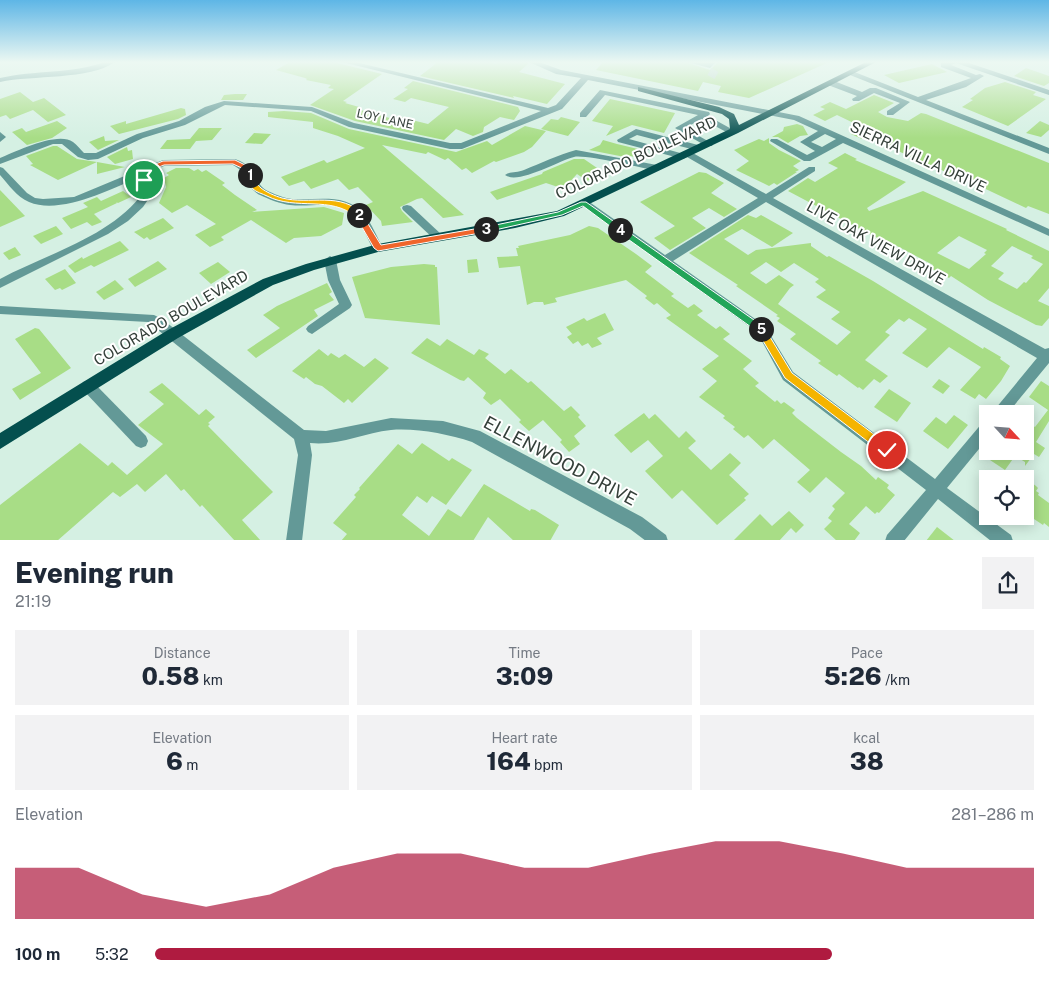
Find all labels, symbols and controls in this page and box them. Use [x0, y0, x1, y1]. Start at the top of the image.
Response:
street label: LOY LANE [355, 106, 415, 132]
street label: COLORADO BOULEVARD [553, 113, 719, 202]
street label: SIERRA VILLA DRIVE [847, 118, 989, 196]
pin [123, 159, 165, 201]
pin: 1 [238, 162, 262, 188]
icon: arrive [130, 166, 158, 194]
text: 1 [248, 167, 254, 183]
street label: LIVE OAK VIEW DRIVE [804, 197, 949, 288]
pin: 2 [346, 202, 372, 228]
text: 2 [355, 207, 364, 223]
pin: 3 [474, 216, 498, 242]
pin: 4 [608, 218, 632, 242]
text: 3 [482, 221, 491, 237]
text: 4 [616, 222, 625, 238]
street label: COLORADO BOULEVARD [90, 266, 251, 369]
pin: 5 [748, 316, 774, 342]
text: 5 [757, 321, 766, 337]
north arrow [979, 405, 1034, 460]
map controls [979, 405, 1034, 525]
street label: ELLENWOOD DRIVE [480, 411, 640, 510]
pin [866, 429, 908, 471]
icon: check [873, 436, 901, 464]
button: locate [979, 470, 1034, 525]
text: Evening run [15, 556, 174, 589]
button: share [982, 557, 1034, 609]
text: 21:19 [15, 592, 51, 611]
text: Distance [154, 645, 211, 661]
text: Time [509, 645, 540, 661]
text: Pace [851, 645, 883, 661]
text: 0.58 [141, 661, 200, 691]
text: 3:09 [496, 661, 553, 691]
text: 5:26 [824, 661, 882, 691]
text: km [200, 672, 223, 688]
text: /km [882, 672, 910, 688]
text: Elevation [152, 730, 212, 746]
text: Heart rate [491, 730, 558, 746]
text: kcal [853, 730, 880, 746]
text: 6 [166, 746, 183, 776]
text: 164 [486, 746, 531, 776]
text: 38 [850, 746, 884, 776]
text: m [183, 757, 198, 773]
text: bpm [531, 757, 563, 773]
text: Elevation [15, 805, 83, 824]
text: 281–286 m [951, 805, 1034, 824]
text: 100 m [15, 945, 60, 964]
text: 5:32 [95, 945, 128, 964]

